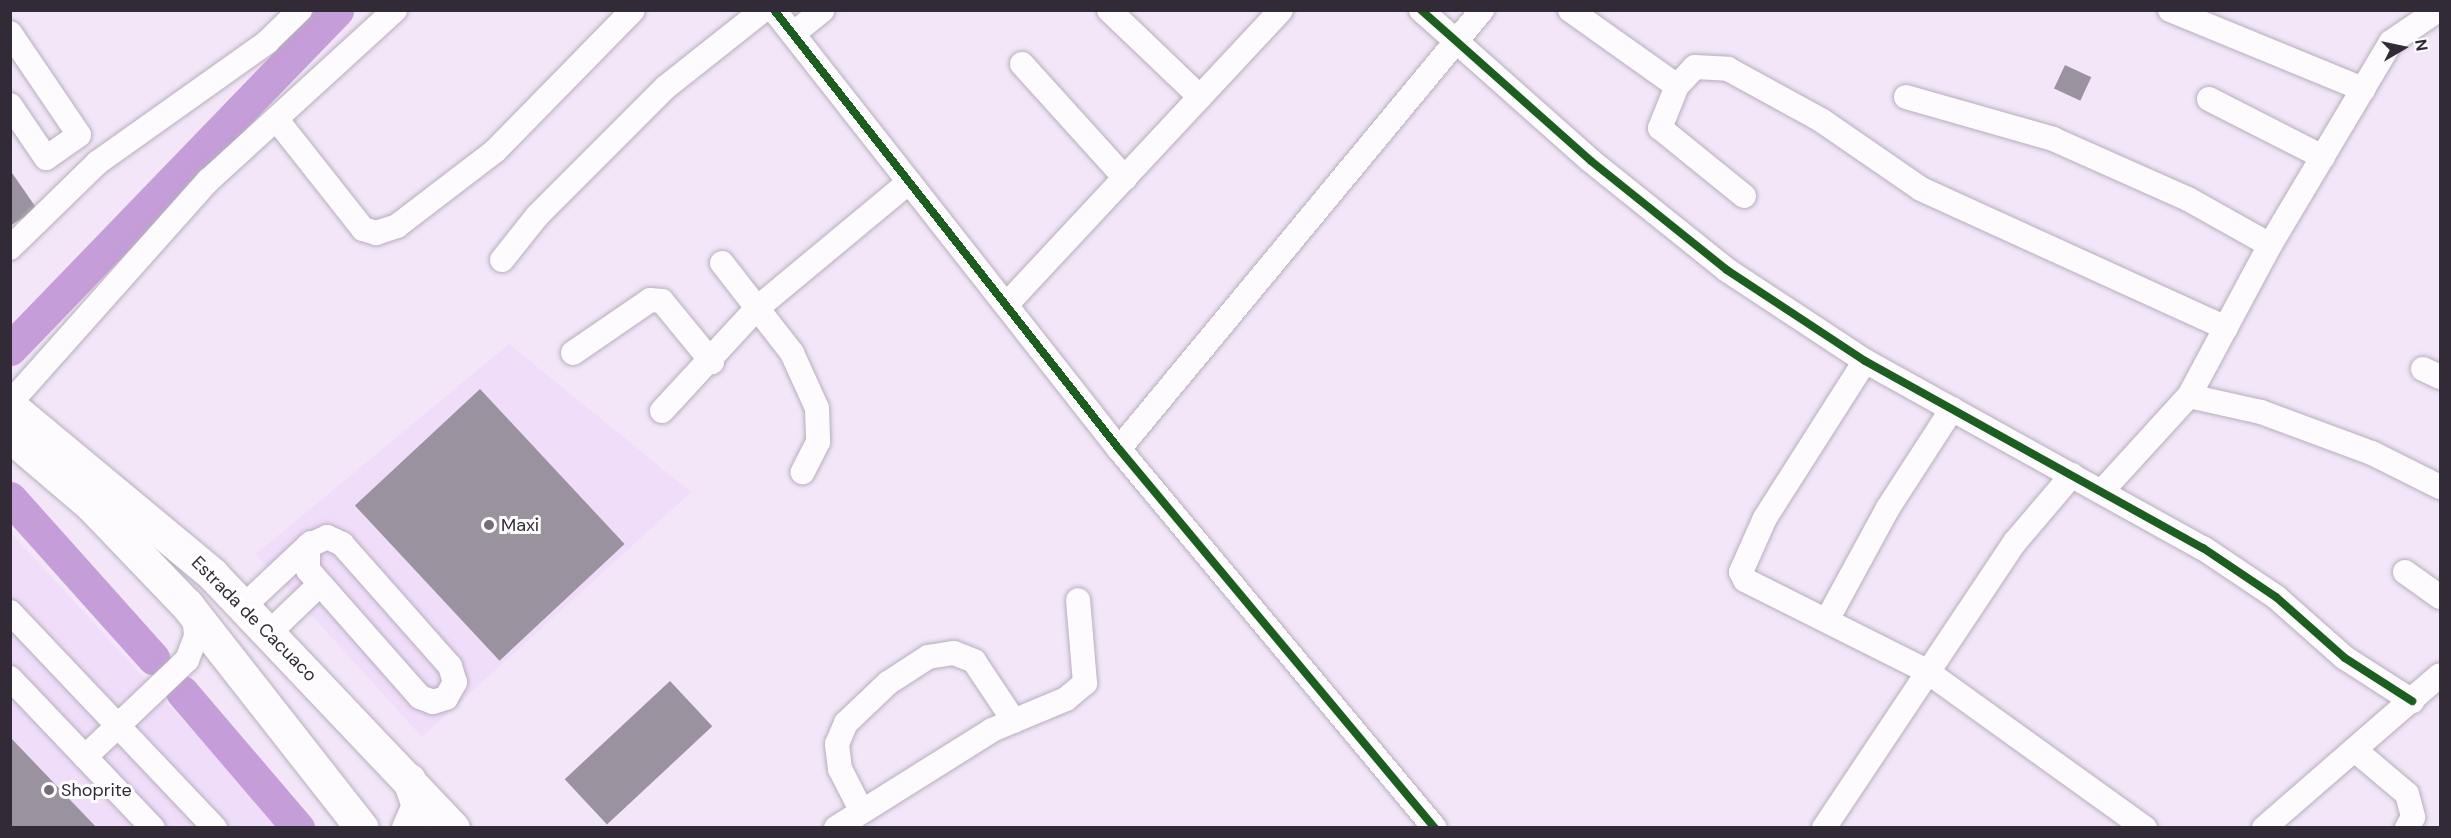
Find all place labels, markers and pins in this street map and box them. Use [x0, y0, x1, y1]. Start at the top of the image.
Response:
place label: Maxi [501, 514, 539, 536]
marker: Maxi [482, 518, 496, 532]
place label: Shoprite [61, 779, 132, 801]
marker: Shoprite [42, 783, 56, 797]

